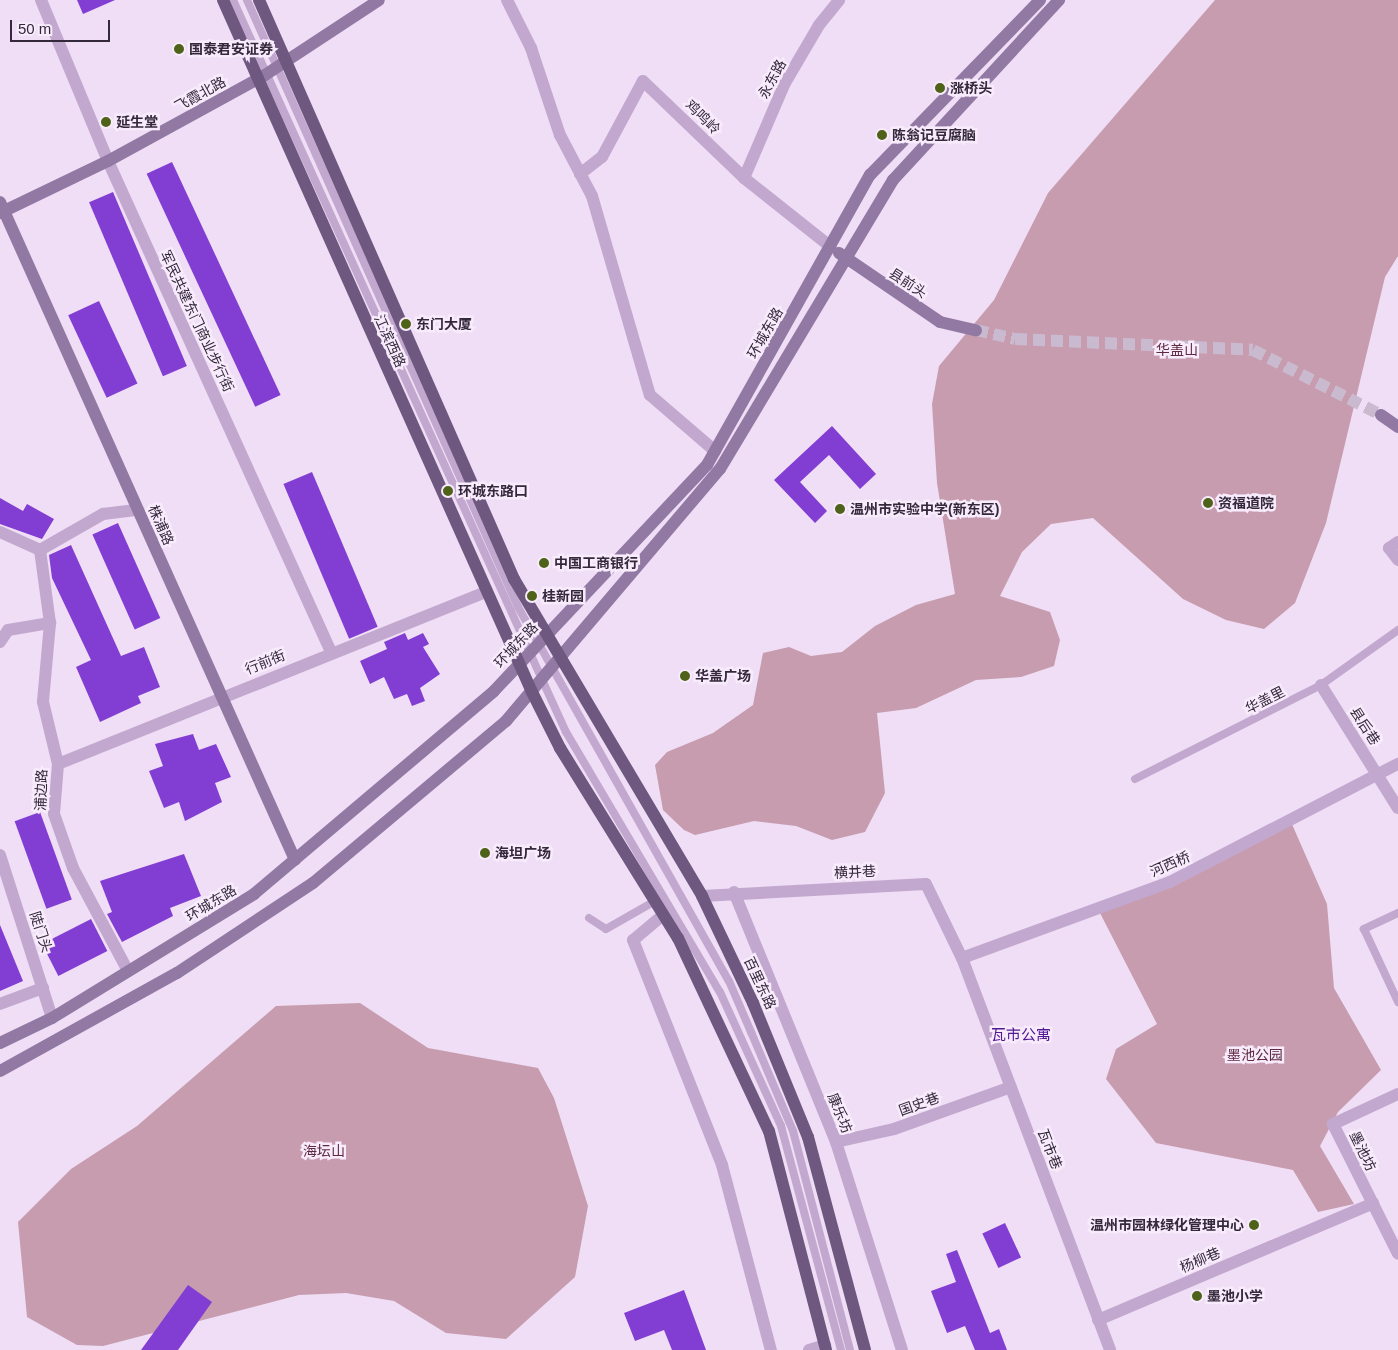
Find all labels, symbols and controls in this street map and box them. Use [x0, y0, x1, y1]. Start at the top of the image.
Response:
scale bar [12, 10, 112, 42]
text: 50 m [18, 20, 51, 37]
place label: 国泰君安证券 [189, 41, 273, 57]
marker: 国泰君安证券 [173, 43, 185, 55]
street label: 永东路 [755, 57, 789, 101]
street label: 飞霞北路 [171, 73, 229, 115]
place label: 涨桥头 [950, 80, 992, 96]
marker: 涨桥头 [934, 82, 946, 94]
street label: 鸡鸣岭 [682, 96, 724, 138]
place label: 延生堂 [116, 114, 158, 130]
marker: 延生堂 [100, 116, 112, 128]
place label: 陈翁记豆腐脑 [892, 127, 976, 143]
marker: 陈翁记豆腐脑 [876, 129, 888, 141]
street label: 军民共建东门商业步行街 [157, 248, 237, 394]
street label: 县前头 [886, 265, 930, 301]
street label: 环城东路 [744, 305, 786, 361]
street label: 江滨西路 [371, 312, 409, 370]
place label: 东门大厦 [416, 316, 472, 332]
marker: 东门大厦 [400, 318, 412, 330]
park label: 华盖山 [1156, 342, 1198, 358]
place label: 环城东路口 [458, 483, 528, 499]
marker: 环城东路口 [442, 485, 454, 497]
place label: 资福道院 [1218, 495, 1274, 511]
marker: 资福道院 [1202, 497, 1214, 509]
place label: 温州市实验中学(新东区) [850, 501, 999, 517]
street label: 株浦路 [145, 502, 177, 548]
marker: 温州市实验中学(新东区) [834, 503, 846, 515]
place label: 中国工商银行 [554, 555, 638, 571]
marker: 中国工商银行 [538, 557, 550, 569]
place label: 桂新园 [542, 588, 584, 604]
marker: 桂新园 [526, 590, 538, 602]
street label: 环城东路 [491, 619, 541, 671]
street label: 行前街 [242, 646, 288, 678]
place label: 华盖广场 [695, 668, 751, 684]
marker: 华盖广场 [679, 670, 691, 682]
street label: 华盖里 [1242, 683, 1288, 717]
street label: 县后巷 [1347, 704, 1383, 748]
street label: 浦边路 [32, 769, 50, 811]
place label: 海坦广场 [495, 845, 551, 861]
marker: 海坦广场 [479, 847, 491, 859]
street label: 河西桥 [1147, 848, 1193, 880]
street label: 横井巷 [834, 863, 876, 881]
street label: 环城东路 [183, 881, 239, 925]
street label: 陡门头 [27, 909, 55, 955]
street label: 百里东路 [741, 954, 779, 1012]
district label: 瓦市公寓 [991, 1026, 1051, 1044]
park label: 墨池公园 [1227, 1047, 1283, 1063]
street label: 国史巷 [896, 1089, 942, 1119]
street label: 康乐坊 [824, 1090, 856, 1136]
street label: 瓦市巷 [1035, 1126, 1065, 1172]
street label: 墨池坊 [1346, 1128, 1380, 1174]
park label: 海坛山 [303, 1143, 345, 1159]
place label: 温州市园林绿化管理中心 [1090, 1217, 1244, 1233]
marker: 温州市园林绿化管理中心 [1248, 1219, 1260, 1231]
street label: 杨柳巷 [1177, 1244, 1223, 1276]
place label: 墨池小学 [1207, 1288, 1263, 1304]
marker: 墨池小学 [1191, 1290, 1203, 1302]

